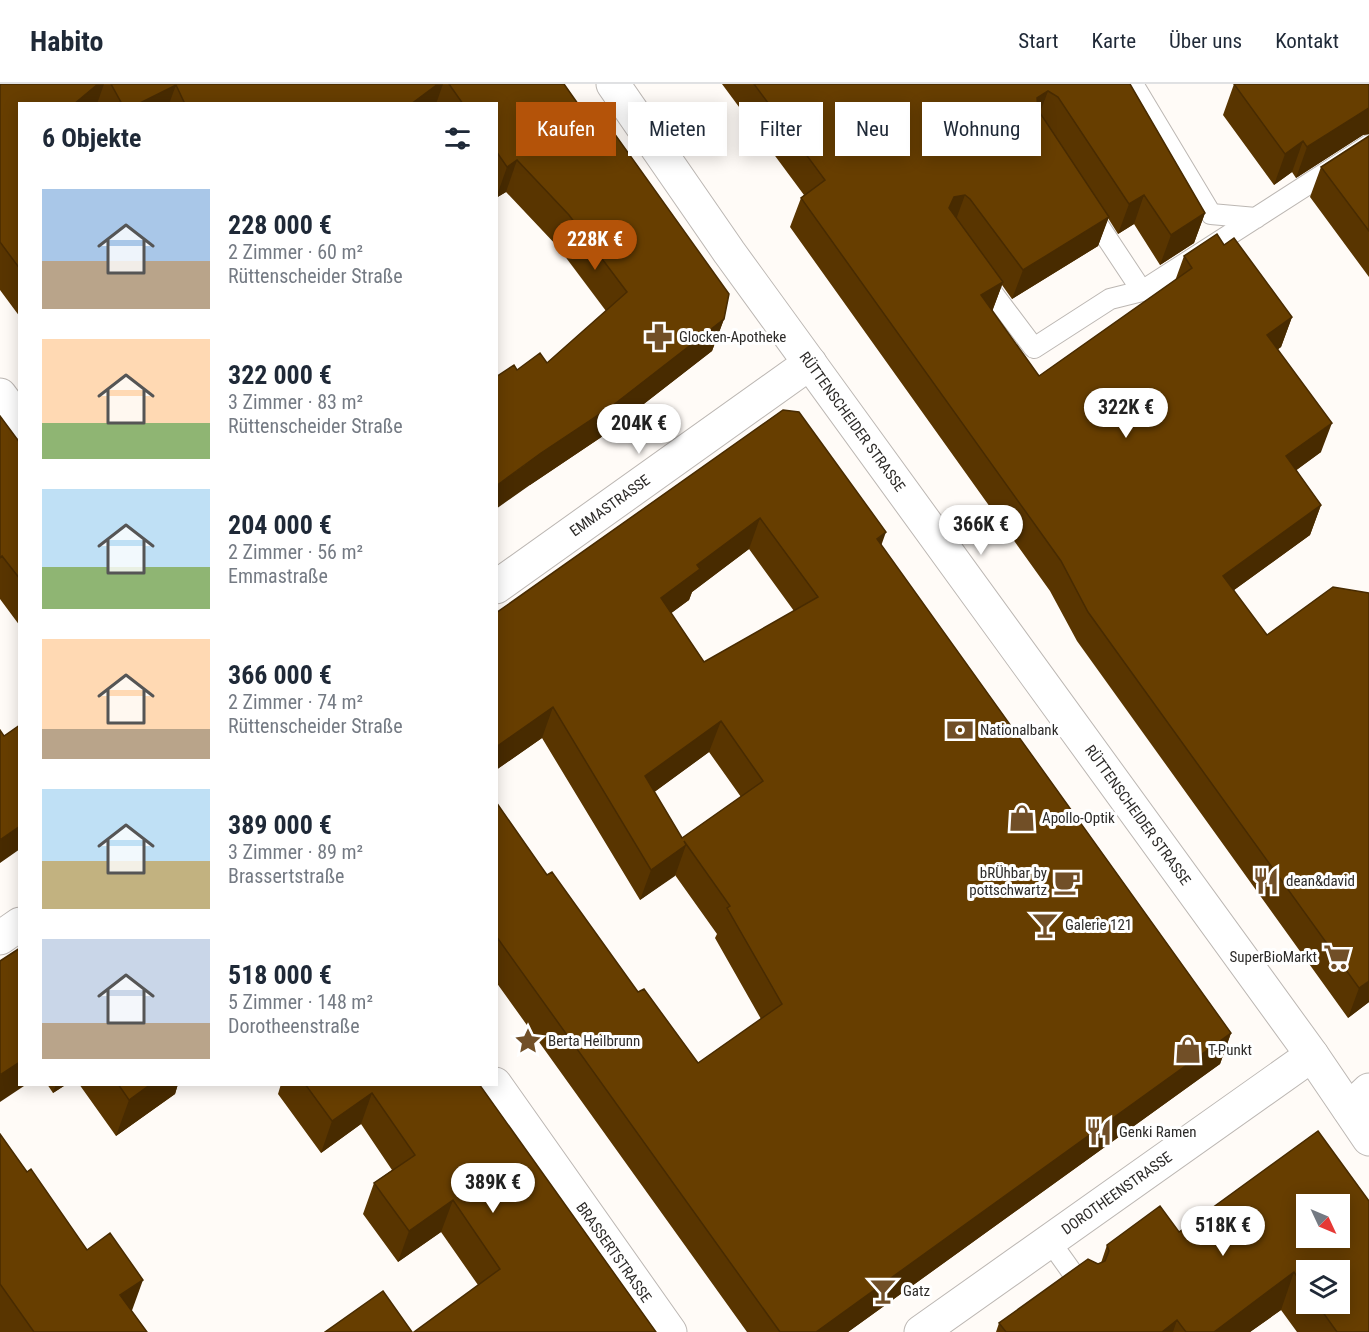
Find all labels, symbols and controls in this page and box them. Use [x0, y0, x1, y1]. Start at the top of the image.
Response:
text: Habito [30, 25, 103, 58]
text: Start [1018, 29, 1059, 53]
text: Karte [1092, 29, 1136, 53]
text: Über uns [1169, 29, 1242, 53]
text: Kontakt [1275, 29, 1339, 53]
chip: Kaufen [516, 102, 616, 156]
chip: Mieten [628, 102, 727, 156]
chip: Filter [739, 102, 823, 156]
chip: Neu [835, 102, 910, 156]
chip: Wohnung [922, 102, 1041, 156]
icon: filters [441, 122, 474, 155]
text: 6 Objekte [42, 123, 141, 153]
text: 228 000 € [228, 210, 332, 240]
icon: home [90, 213, 162, 285]
pin: 228K € [546, 220, 644, 271]
text: 228K € [567, 227, 623, 251]
text: 2 Zimmer · 60 m² [228, 240, 363, 264]
text: Rüttenscheider Straße [228, 264, 403, 288]
pharmacy icon: Glocken-Apotheke [644, 322, 674, 352]
place label: Glocken-Apotheke [679, 328, 786, 346]
street label: RÜTTENSCHEIDER STRASSE [796, 348, 909, 495]
text: 322 000 € [228, 360, 332, 390]
icon: home [90, 363, 162, 435]
pin: 322K € [1077, 388, 1175, 439]
text: 3 Zimmer · 83 m² [228, 390, 363, 414]
text: 322K € [1098, 395, 1154, 419]
pin: 204K € [590, 404, 688, 455]
text: 204K € [611, 411, 667, 435]
text: Rüttenscheider Straße [228, 414, 403, 438]
street label: EMMASTRASSE [566, 471, 654, 540]
pin: 366K € [932, 505, 1030, 556]
text: 204 000 € [228, 510, 332, 540]
text: 366K € [953, 512, 1009, 536]
icon: home [90, 513, 162, 585]
text: 2 Zimmer · 56 m² [228, 540, 363, 564]
text: Emmastraße [228, 564, 328, 588]
text: 366 000 € [228, 660, 332, 690]
icon: home [90, 663, 162, 735]
text: 2 Zimmer · 74 m² [228, 690, 363, 714]
text: Rüttenscheider Straße [228, 714, 403, 738]
bank icon: Nationalbank [945, 715, 975, 745]
place label: Nationalbank [980, 721, 1059, 739]
street label: RÜTTENSCHEIDER STRASSE [1081, 742, 1195, 889]
shop icon: Apollo-Optik [1007, 803, 1037, 833]
place label: Apollo-Optik [1042, 809, 1115, 827]
text: 389 000 € [228, 810, 332, 840]
icon: home [90, 813, 162, 885]
text: 3 Zimmer · 89 m² [228, 840, 363, 864]
text: Brassertstraße [228, 864, 344, 888]
place label: bRÜhbar by pottschwartz [969, 864, 1047, 899]
restaurant icon: dean&david [1251, 866, 1281, 896]
cafe icon: bRÜhbar by pottschwartz [1052, 867, 1082, 897]
place label: dean&david [1286, 872, 1355, 890]
bar icon: Galerie 121 [1030, 910, 1060, 940]
place label: Galerie 121 [1065, 916, 1132, 934]
supermarket icon: SuperBioMarkt [1322, 942, 1352, 972]
place label: SuperBioMarkt [1230, 948, 1317, 966]
text: 518 000 € [228, 960, 332, 990]
icon: home [90, 963, 162, 1035]
text: 5 Zimmer · 148 m² [228, 990, 373, 1014]
text: Dorotheenstraße [228, 1014, 360, 1038]
place icon: Berta Heilbrunn [513, 1026, 543, 1056]
place label: Berta Heilbrunn [548, 1032, 640, 1050]
shop icon: T-Punkt [1173, 1035, 1203, 1065]
place label: T-Punkt [1208, 1041, 1252, 1059]
restaurant icon: Genki Ramen [1084, 1117, 1114, 1147]
place label: Genki Ramen [1119, 1123, 1197, 1141]
street label: DOROTHEENSTRASSE [1058, 1148, 1175, 1238]
pin: 389K € [444, 1163, 542, 1214]
text: 389K € [465, 1170, 521, 1194]
north arrow [1296, 1194, 1350, 1248]
map controls [1296, 1194, 1350, 1314]
street label: BRASSERTSTRASSE [572, 1199, 655, 1306]
pin: 518K € [1174, 1206, 1272, 1257]
text: 518K € [1195, 1213, 1251, 1237]
button: layers [1296, 1260, 1350, 1314]
bar icon: Gatz [868, 1276, 898, 1306]
place label: Gatz [903, 1282, 930, 1300]

